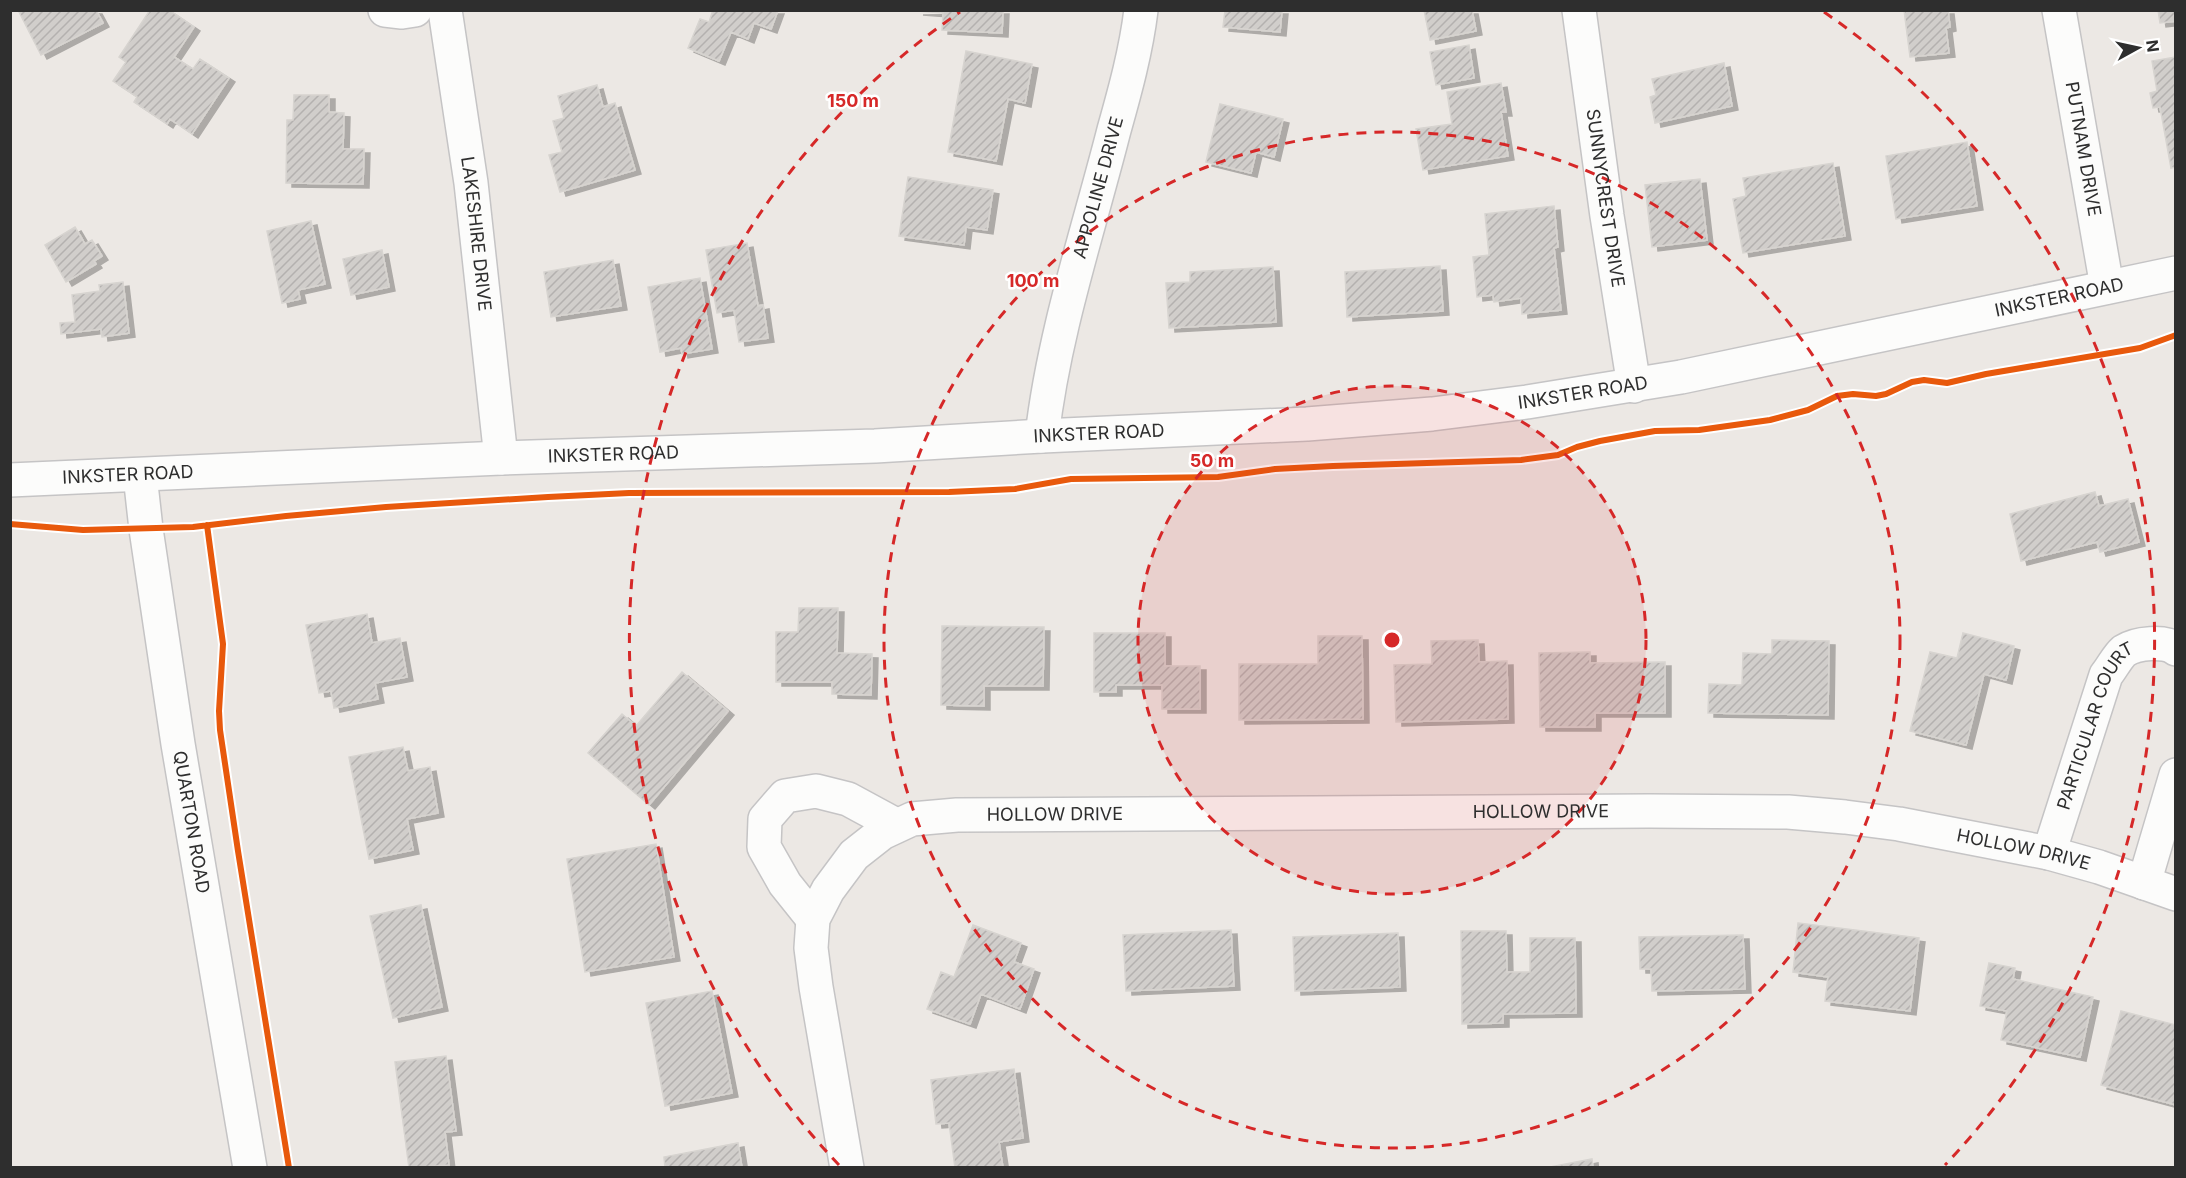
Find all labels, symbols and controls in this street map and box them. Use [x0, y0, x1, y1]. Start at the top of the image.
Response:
north arrow [2108, 18, 2168, 78]
text: N [2142, 38, 2164, 53]
street label: PUTNAM DRIVE [2062, 80, 2106, 218]
text: 150 m [827, 90, 879, 111]
street label: SUNNYCREST DRIVE [1583, 107, 1629, 289]
street label: APPOLINE DRIVE [1069, 114, 1127, 261]
street label: LAKESHIRE DRIVE [457, 155, 496, 312]
text: 100 m [1007, 270, 1059, 291]
street label: INKSTER ROAD [1993, 273, 2126, 321]
street label: INKSTER ROAD [1517, 372, 1649, 413]
street label: INKSTER ROAD [1033, 419, 1165, 446]
street label: INKSTER ROAD [548, 441, 679, 466]
text: 50 m [1190, 450, 1234, 471]
street label: INKSTER ROAD [62, 461, 194, 488]
centre of rings [1382, 630, 1402, 650]
street label: PARTICULAR COURT [2053, 637, 2136, 812]
street label: QUARTON ROAD [169, 749, 214, 895]
street label: HOLLOW DRIVE [1473, 800, 1609, 822]
street label: HOLLOW DRIVE [987, 803, 1123, 825]
street label: HOLLOW DRIVE [1955, 824, 2093, 874]

